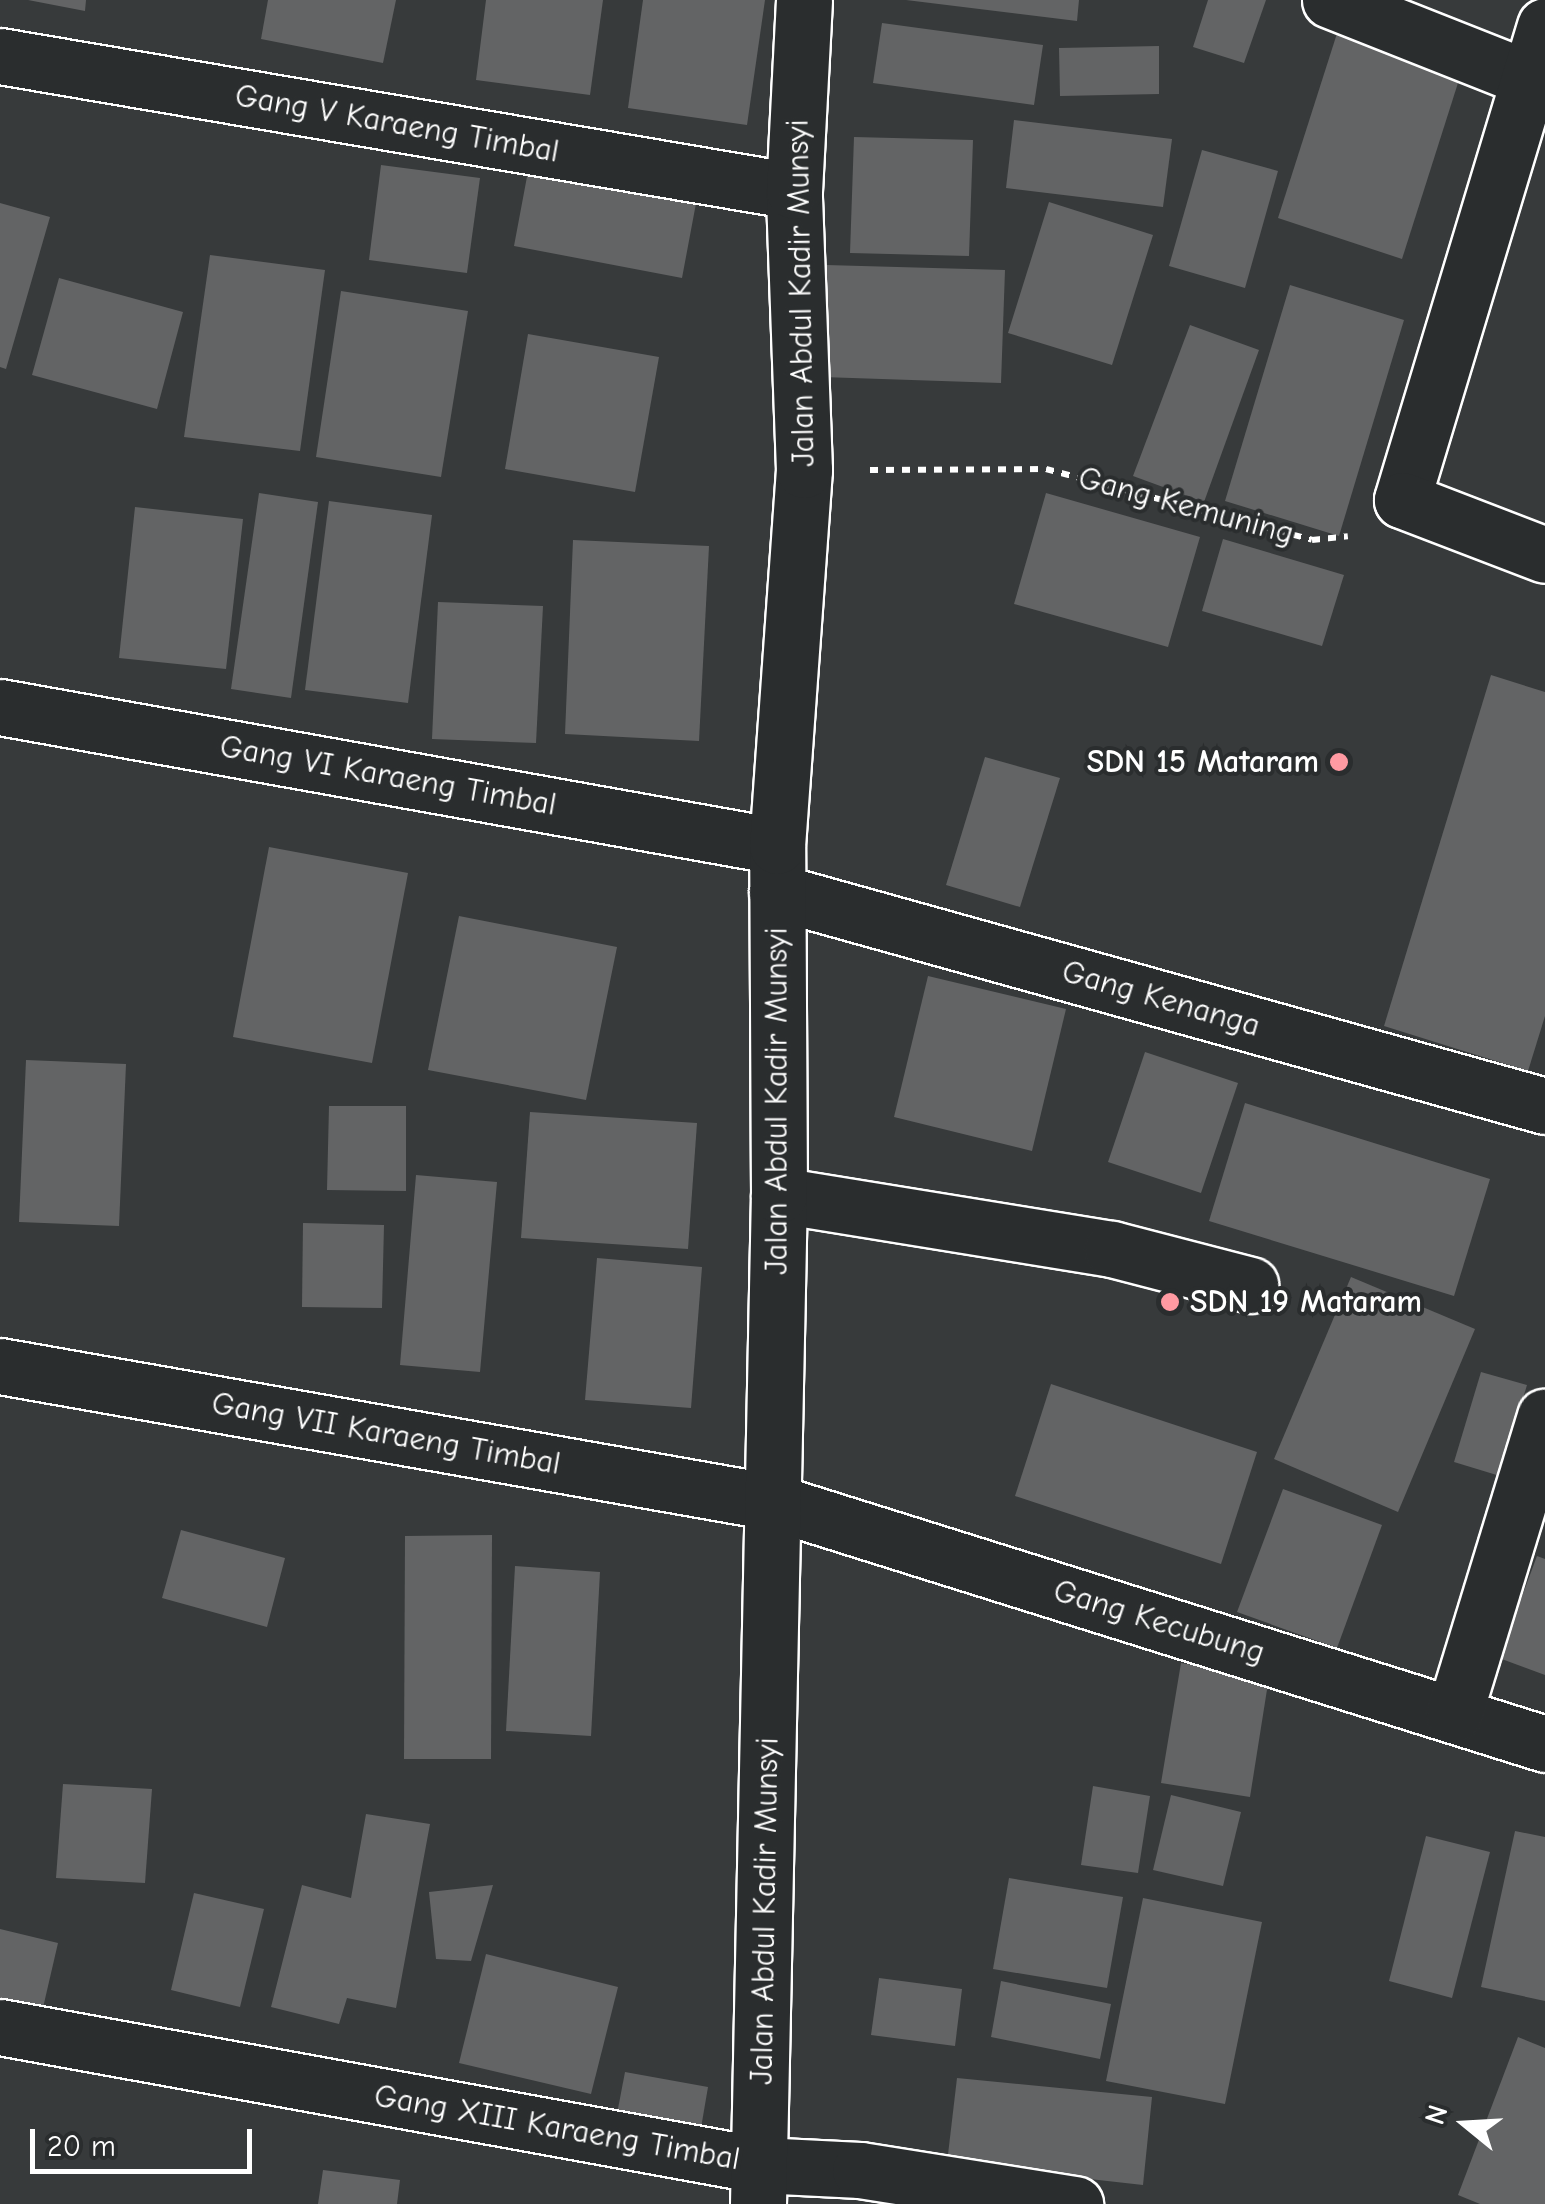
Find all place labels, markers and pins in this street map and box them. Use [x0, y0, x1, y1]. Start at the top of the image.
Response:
place label: SDN 15 Mataram [1087, 743, 1319, 781]
marker: SDN 15 Mataram [1328, 751, 1350, 773]
place label: SDN 19 Mataram [1190, 1283, 1422, 1321]
marker: SDN 19 Mataram [1159, 1291, 1181, 1313]

